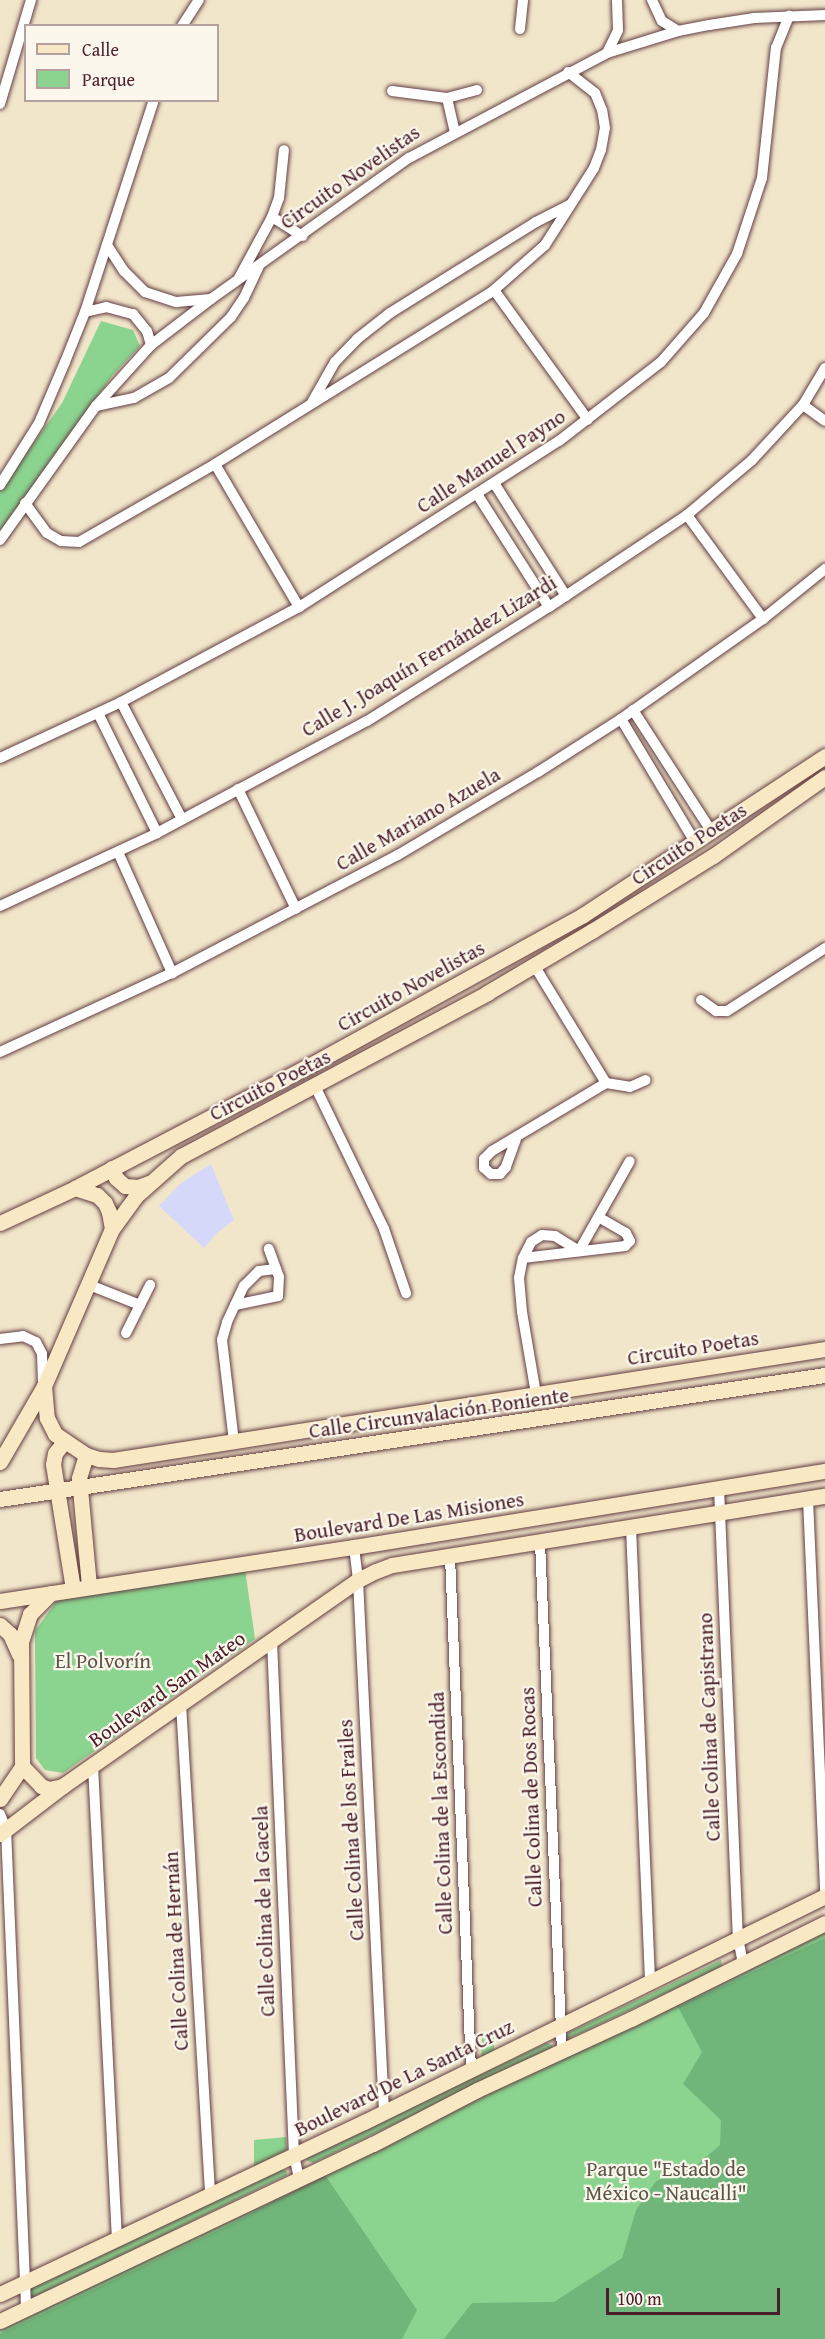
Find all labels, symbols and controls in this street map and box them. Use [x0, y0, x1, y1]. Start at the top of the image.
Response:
legend [24, 24, 219, 102]
text: Calle [82, 36, 119, 63]
text: Parque [82, 66, 135, 93]
street label: Circuito Novelistas [275, 119, 425, 235]
street label: Calle Manuel Payno [412, 403, 570, 519]
street label: Calle J. Joaquín Fernández Lizardi [297, 570, 561, 742]
street label: Calle Mariano Azuela [331, 762, 505, 876]
street label: Circuito Poetas [627, 797, 751, 891]
street label: Circuito Novelistas [333, 935, 489, 1037]
street label: Circuito Poetas [205, 1044, 335, 1126]
street label: Circuito Poetas [626, 1325, 760, 1371]
street label: Calle Circunvalación Poniente [307, 1382, 571, 1444]
street label: Boulevard De Las Misiones [292, 1486, 526, 1548]
street label: Calle Colina de Capistrano [692, 1612, 726, 1842]
street label: Boulevard San Mateo [84, 1625, 250, 1753]
park label: El Polvorín [55, 1648, 151, 1674]
street label: Calle Colina de Dos Rocas [515, 1686, 547, 1908]
street label: Calle Colina de la Escondida [424, 1691, 458, 1935]
street label: Calle Colina de los Frailes [333, 1719, 369, 1941]
street label: Calle Colina de la Gacela [248, 1805, 280, 2017]
street label: Calle Colina de Hernán [158, 1851, 194, 2051]
street label: Boulevard De La Santa Cruz [290, 2014, 518, 2142]
park label: Parque "Estado de México - Naucalli" [585, 2156, 747, 2206]
scale bar [609, 2276, 783, 2314]
text: 100 m [617, 2285, 662, 2312]

